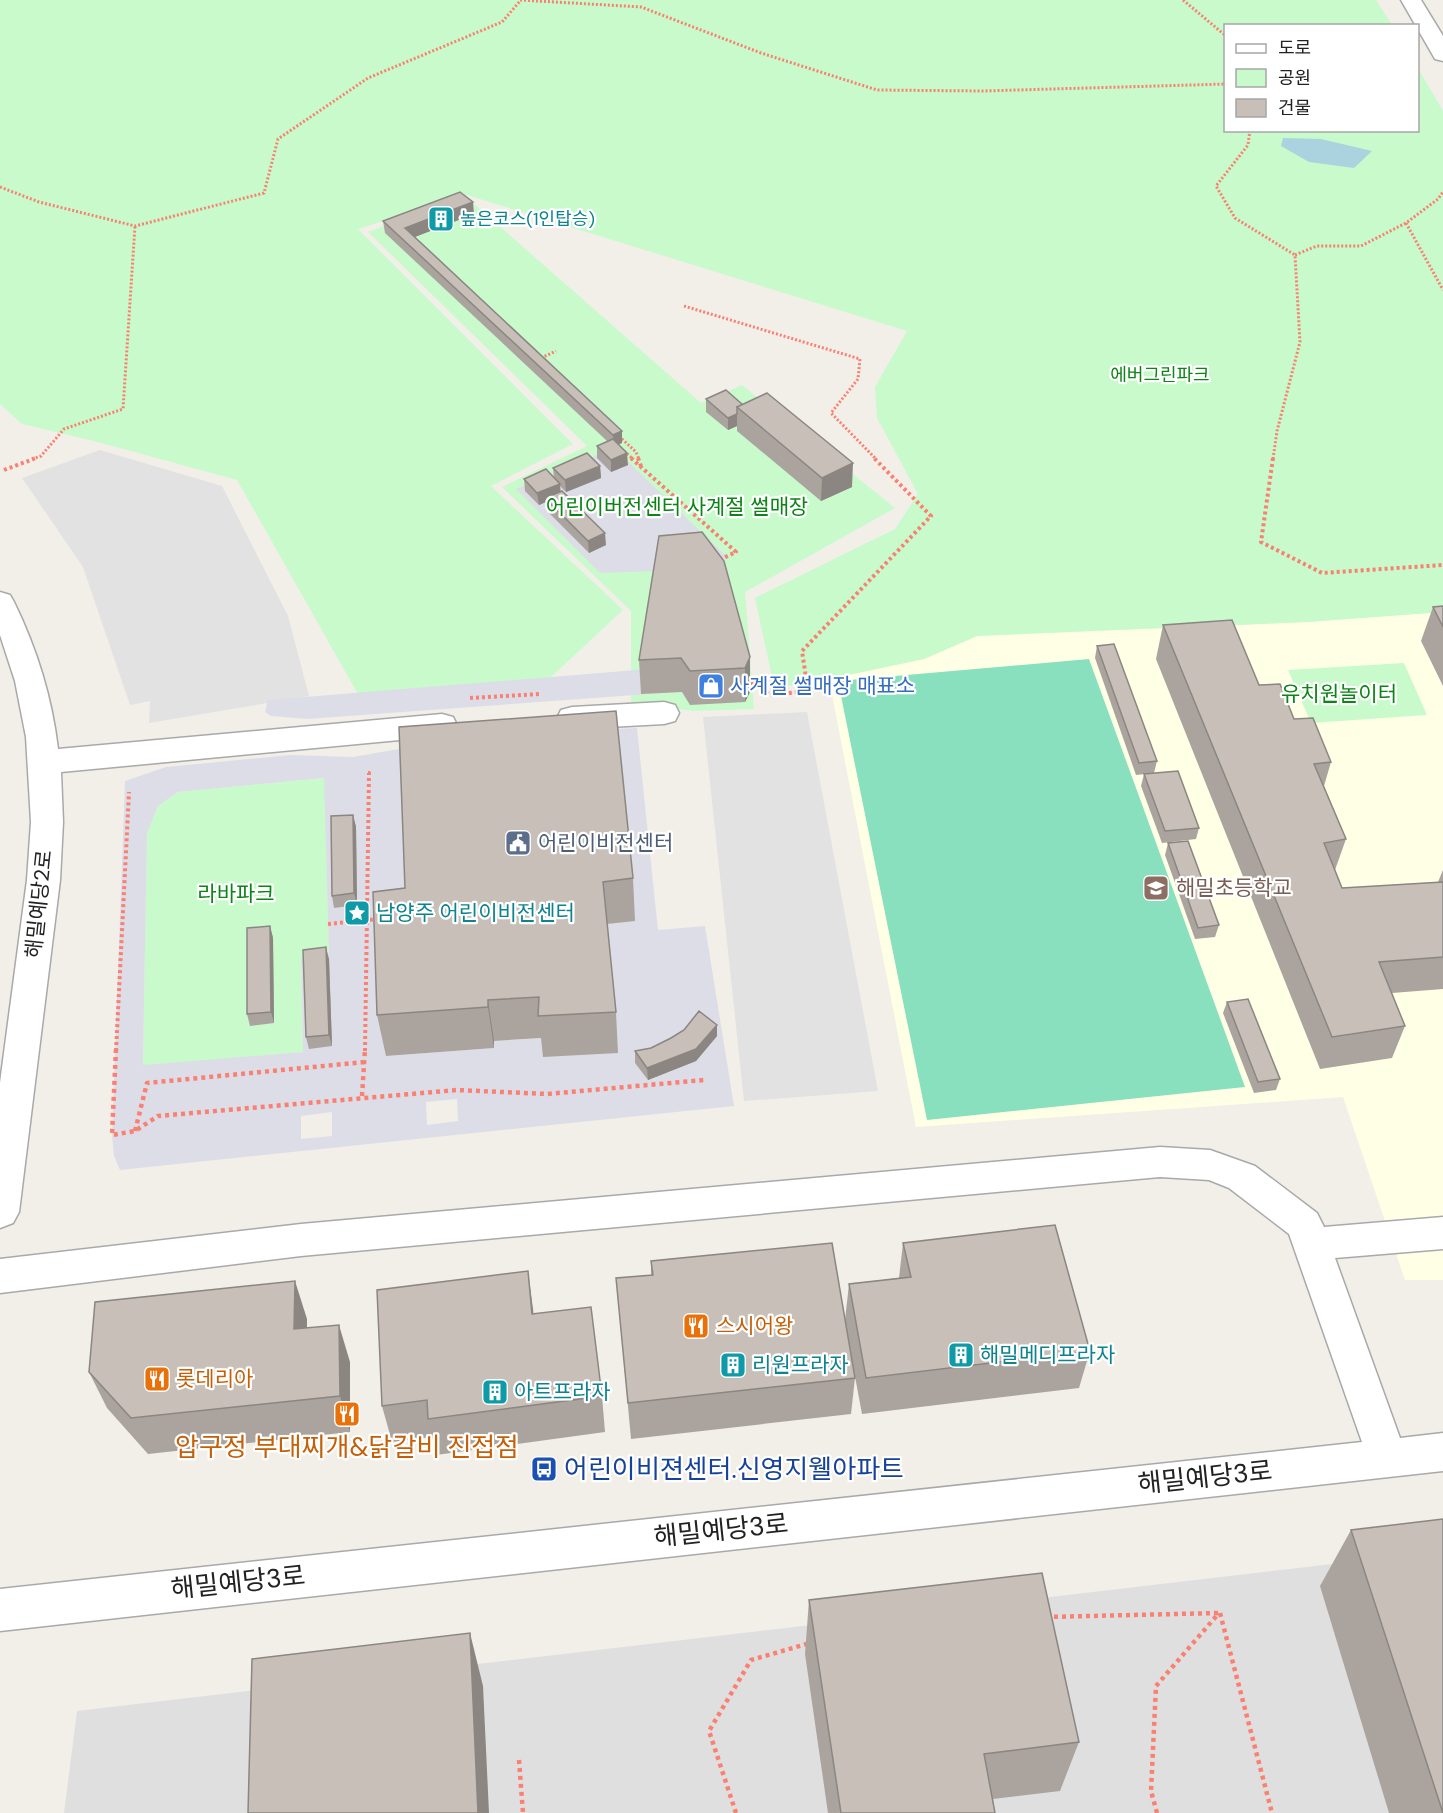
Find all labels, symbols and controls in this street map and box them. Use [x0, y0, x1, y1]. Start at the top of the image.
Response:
legend [1224, 24, 1419, 132]
text: 도로 [1278, 36, 1311, 60]
text: 공원 [1278, 66, 1311, 90]
text: 건물 [1278, 96, 1311, 120]
building icon: 높은코스(1인탑승) [426, 204, 456, 234]
place label: 높은코스(1인탑승) [460, 207, 595, 231]
park label: 에버그린파크 [1110, 363, 1210, 387]
park label: 어린이버전센터 사계절 썰매장 [546, 493, 808, 521]
shop icon: 사계절 썰매장 매표소 [696, 671, 726, 701]
place label: 사계절 썰매장 매표소 [730, 672, 915, 700]
park label: 유치원놀이터 [1281, 680, 1397, 708]
public building icon: 어린이비전센터 [503, 828, 533, 858]
place label: 어린이비전센터 [538, 829, 673, 857]
street label: 해밀예당2로 [19, 848, 59, 960]
school or university icon: 해밀초등학교 [1141, 873, 1171, 903]
place label: 해밀초등학교 [1176, 874, 1292, 902]
park label: 라바파크 [197, 880, 275, 908]
place icon: 남양주 어린이비전센터 [342, 898, 372, 928]
place label: 남양주 어린이비전센터 [376, 899, 575, 927]
restaurant icon: 스시어왕 [681, 1311, 711, 1341]
place label: 스시어왕 [716, 1312, 793, 1340]
building icon: 해밀메디프라자 [946, 1340, 976, 1370]
place label: 해밀메디프라자 [980, 1341, 1115, 1369]
building icon: 리원프라자 [718, 1350, 748, 1380]
place label: 리원프라자 [752, 1351, 849, 1379]
restaurant icon: 롯데리아 [142, 1364, 172, 1394]
place label: 롯데리아 [176, 1365, 253, 1393]
building icon: 아트프라자 [480, 1377, 510, 1407]
place label: 아트프라자 [514, 1378, 611, 1406]
restaurant icon: 압구정 부대찌개&닭갈비 진접점 [332, 1399, 362, 1429]
place label: 압구정 부대찌개&닭갈비 진접점 [175, 1430, 519, 1464]
place label: 어린이비젼센터.신영지웰아파트 [564, 1452, 904, 1486]
street label: 해밀예당3로 [1136, 1453, 1274, 1501]
bus stop icon: 어린이비젼센터.신영지웰아파트 [529, 1454, 559, 1484]
street label: 해밀예당3로 [652, 1506, 790, 1554]
street label: 해밀예당3로 [169, 1558, 307, 1606]

